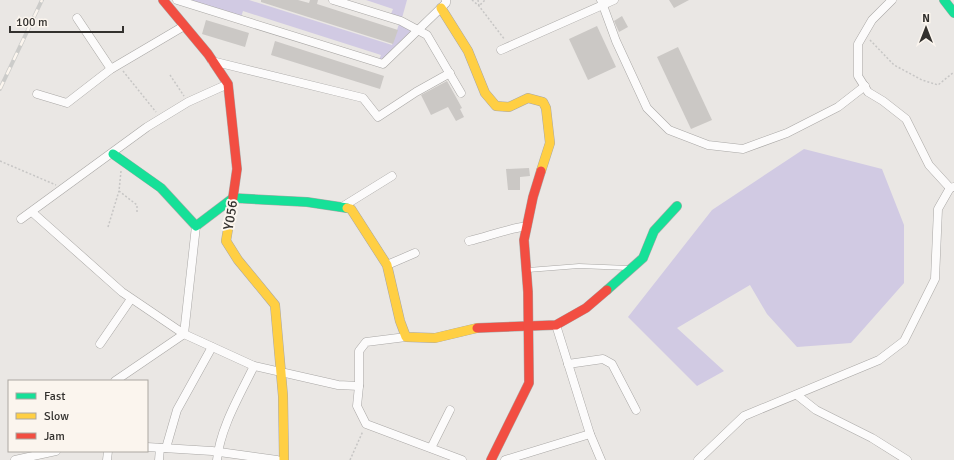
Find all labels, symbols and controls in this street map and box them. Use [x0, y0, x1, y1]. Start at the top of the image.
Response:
scale bar [10, 8, 123, 34]
north arrow [906, 8, 946, 48]
text: N [922, 12, 930, 25]
text: 100 m [16, 15, 48, 30]
street label: Y056 [220, 199, 241, 231]
legend [8, 380, 148, 452]
text: Fast [44, 389, 65, 404]
text: Slow [44, 409, 69, 424]
text: Jam [44, 429, 65, 444]

